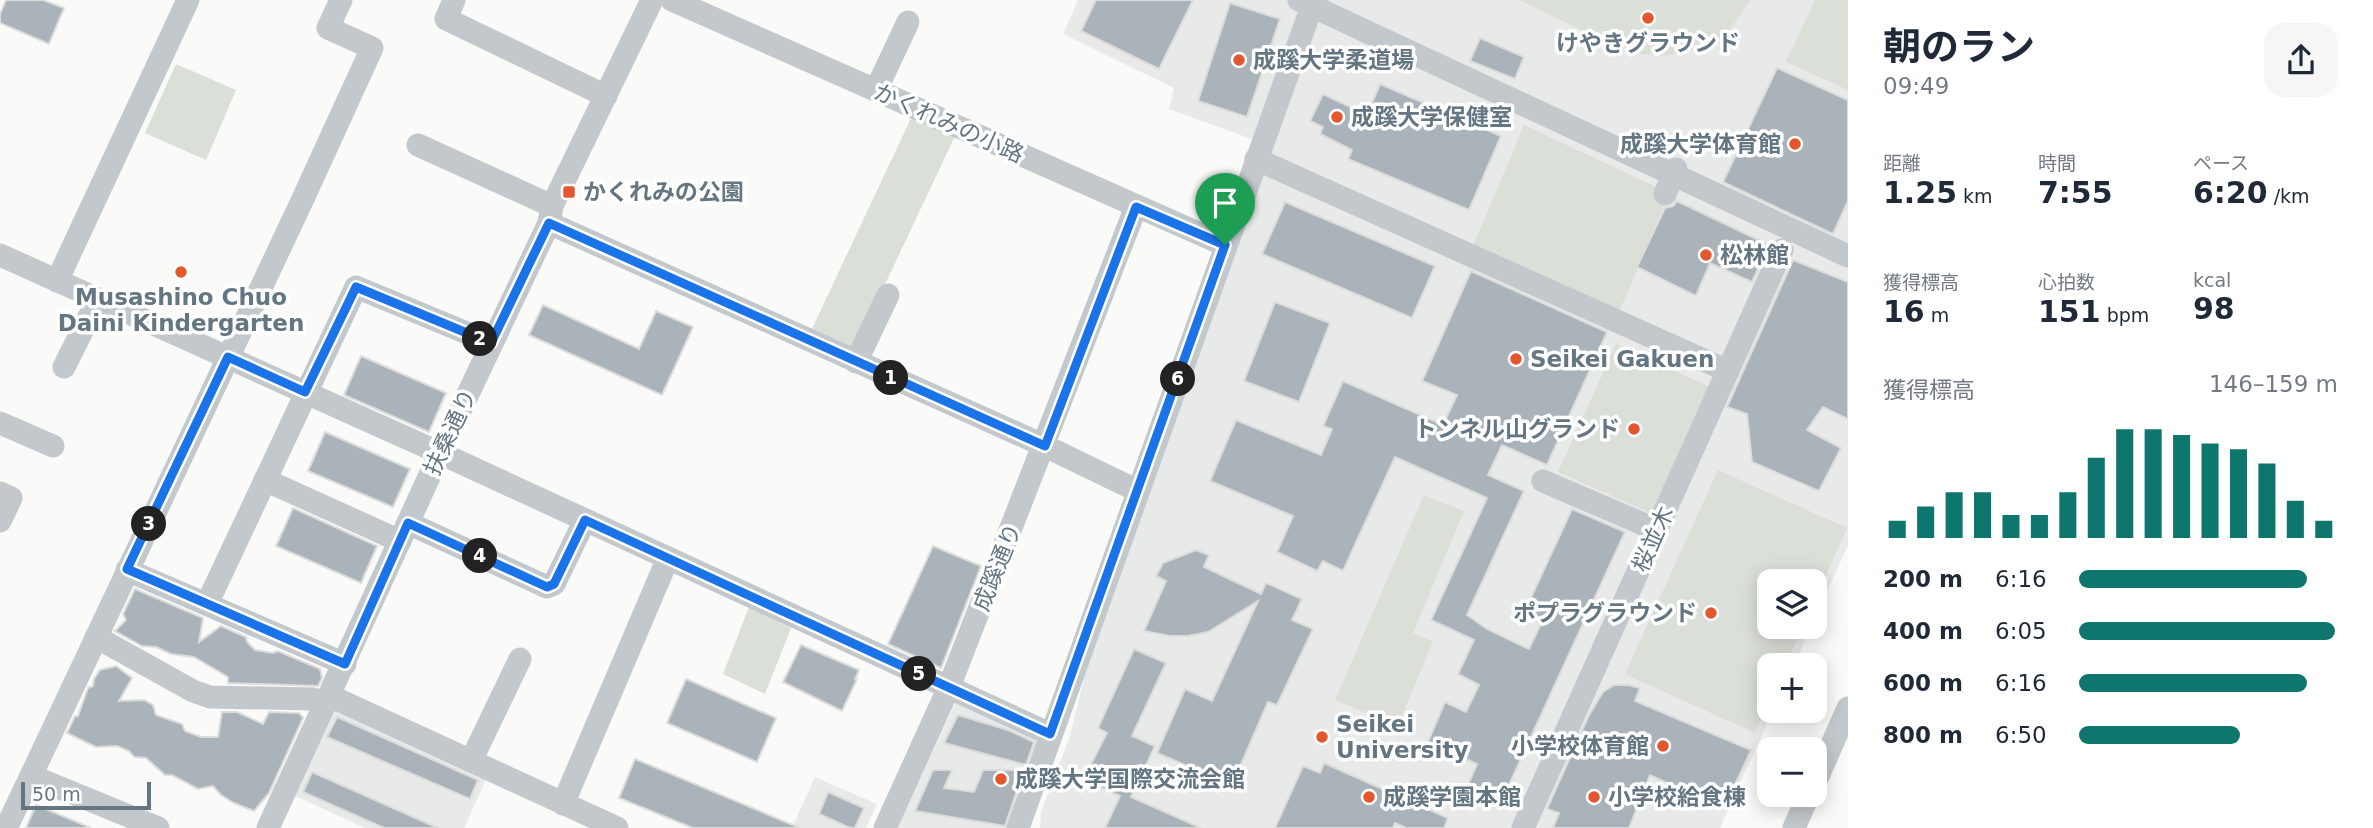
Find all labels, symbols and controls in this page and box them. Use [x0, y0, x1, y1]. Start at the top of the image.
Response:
marker: けやきグラウンド [1640, 10, 1656, 26]
button: share [2264, 23, 2338, 97]
text: 朝のラン [1883, 25, 2035, 69]
place label: けやきグラウンド [1556, 30, 1740, 56]
place label: 成蹊大学柔道場 [1253, 47, 1414, 73]
marker: 成蹊大学柔道場 [1231, 52, 1247, 68]
text: 09:49 [1883, 73, 1949, 99]
street label: かくれみの小路 [870, 78, 1028, 168]
place label: 成蹊大学保健室 [1351, 104, 1512, 130]
marker: 成蹊大学保健室 [1329, 109, 1345, 125]
place label: 成蹊大学体育館 [1620, 131, 1781, 157]
marker: 成蹊大学体育館 [1787, 136, 1803, 152]
text: 距離 [1883, 152, 1921, 174]
text: 時間 [2038, 152, 2076, 174]
text: ペース [2193, 152, 2249, 174]
pin [1195, 173, 1255, 245]
text: 1.25 [1883, 175, 1957, 210]
text: 7:55 [2038, 175, 2113, 210]
text: 6:20 [2193, 175, 2268, 210]
place label: かくれみの公園 [583, 179, 744, 205]
marker: かくれみの公園 [561, 184, 577, 200]
icon: arrive [1206, 184, 1244, 222]
text: km [1957, 185, 1993, 207]
text: /km [2268, 185, 2310, 207]
place label: 松林館 [1720, 242, 1789, 268]
marker: 松林館 [1698, 247, 1714, 263]
marker: Musashino Chuo Daini Kindergarten [173, 264, 189, 280]
text: kcal [2193, 269, 2231, 291]
text: 獲得標高 [1883, 271, 1959, 293]
text: 心拍数 [2038, 271, 2095, 293]
place label: Musashino Chuo Daini Kindergarten [58, 284, 304, 336]
text: 98 [2193, 291, 2235, 326]
text: 16 [1883, 294, 1925, 329]
text: 151 [2038, 294, 2101, 329]
text: m [1925, 304, 1949, 326]
text: bpm [2101, 304, 2149, 326]
pin: 2 [462, 322, 498, 356]
text: 2 [473, 327, 486, 349]
place label: Seikei Gakuen [1530, 346, 1714, 372]
marker: Seikei Gakuen [1508, 351, 1524, 367]
pin: 1 [874, 360, 908, 396]
pin: 6 [1160, 362, 1196, 396]
text: 1 [884, 366, 897, 388]
text: 6 [1171, 367, 1184, 389]
text: 146–159 m [2209, 371, 2338, 397]
text: 獲得標高 [1883, 377, 1975, 403]
street label: 扶桑通り [419, 385, 481, 479]
place label: トンネル山グランド [1413, 416, 1620, 442]
marker: トンネル山グランド [1626, 421, 1642, 437]
street label: 桜並木 [1627, 502, 1679, 576]
pin: 3 [132, 506, 166, 542]
text: 3 [142, 512, 155, 534]
street label: 成蹊通り [968, 519, 1026, 615]
pin: 4 [462, 538, 498, 574]
text: 4 [473, 544, 486, 566]
text: 200 m [1883, 566, 1963, 592]
text: 6:16 [1995, 566, 2047, 592]
map controls [1757, 569, 1827, 807]
button: layers [1757, 569, 1827, 639]
place label: ポプラグラウンド [1513, 600, 1697, 626]
marker: ポプラグラウンド [1703, 605, 1719, 621]
text: 400 m [1883, 618, 1963, 644]
text: 6:05 [1995, 618, 2047, 644]
button: + [1757, 653, 1827, 723]
pin: 5 [902, 656, 936, 692]
text: 5 [912, 662, 925, 684]
text: 600 m [1883, 670, 1963, 696]
text: 6:16 [1995, 670, 2047, 696]
place label: Seikei University [1336, 711, 1468, 763]
text: 800 m [1883, 722, 1963, 748]
text: 6:50 [1995, 722, 2047, 748]
marker: Seikei University [1314, 729, 1330, 745]
place label: 小学校体育館 [1511, 733, 1649, 759]
button: − [1757, 737, 1827, 807]
marker: 小学校体育館 [1655, 738, 1671, 754]
place label: 成蹊大学国際交流会館 [1015, 766, 1245, 792]
marker: 成蹊大学国際交流会館 [993, 771, 1009, 787]
scale bar [21, 779, 150, 811]
text: 50 m [32, 783, 81, 805]
place label: 成蹊学園本館 [1383, 784, 1521, 810]
place label: 小学校給食棟 [1608, 784, 1746, 810]
marker: 成蹊学園本館 [1361, 789, 1377, 805]
marker: 小学校給食棟 [1586, 789, 1602, 805]

